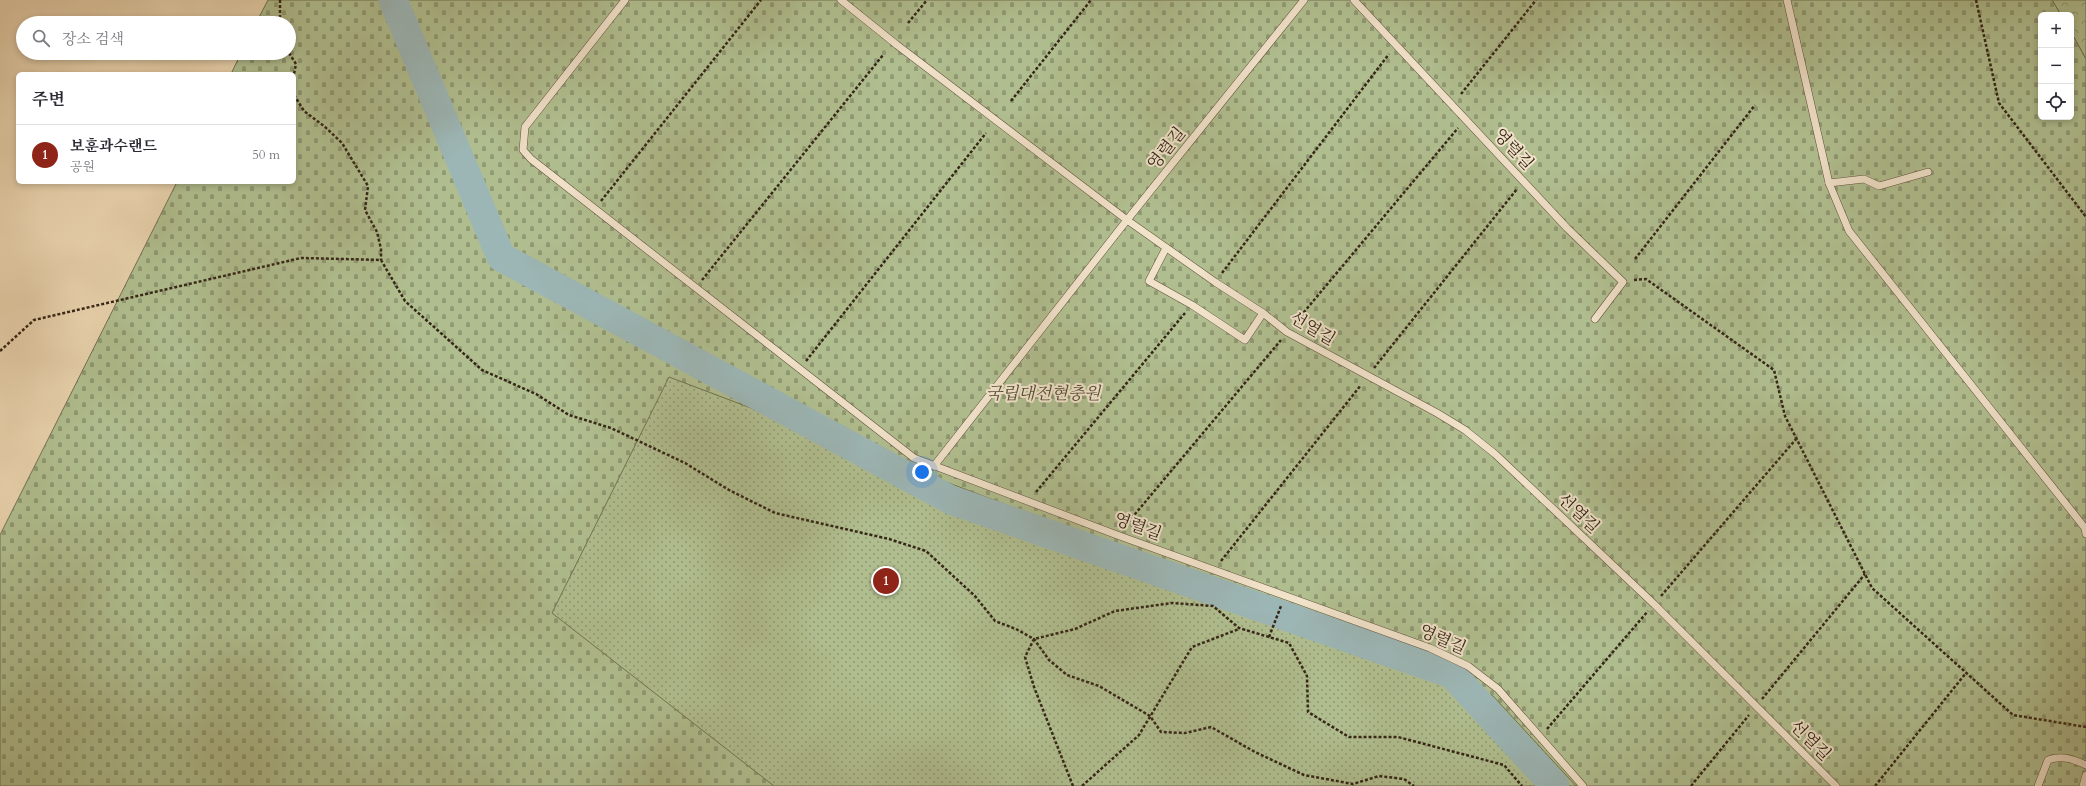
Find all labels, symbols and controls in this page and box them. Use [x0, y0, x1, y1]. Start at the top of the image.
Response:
map controls [2038, 12, 2074, 120]
button: + [2038, 12, 2074, 48]
search box [16, 16, 296, 60]
icon: search [30, 27, 52, 49]
text: 장소 검색 [62, 29, 124, 49]
button: − [2038, 48, 2074, 84]
button: locate [2038, 84, 2074, 120]
text: 주변 [32, 88, 65, 111]
street label: 영렬길 [1142, 122, 1191, 175]
street label: 영렬길 [1488, 123, 1539, 175]
text: 보훈과수랜드 [70, 136, 157, 156]
text: 1 [42, 146, 48, 164]
text: 50 m [252, 146, 280, 164]
text: 공원 [70, 158, 95, 176]
street label: 선열길 [1286, 306, 1340, 351]
park label: 국립대전현충원 [986, 382, 1102, 405]
your location [912, 462, 932, 482]
street label: 선열길 [1553, 488, 1605, 539]
street label: 영렬길 [1111, 507, 1165, 546]
pin: 1 [873, 566, 899, 596]
street label: 영렬길 [1416, 619, 1470, 660]
street label: 선열길 [1785, 715, 1836, 766]

